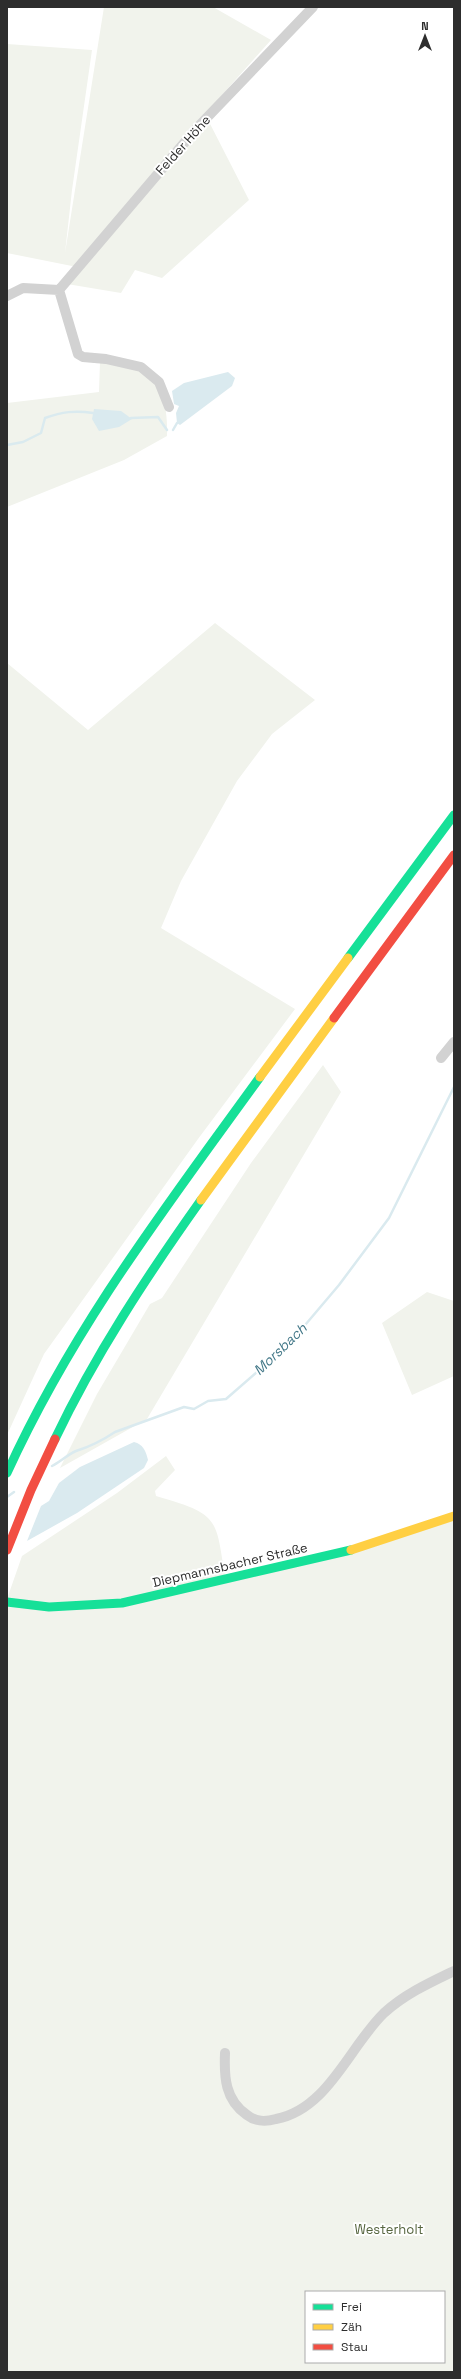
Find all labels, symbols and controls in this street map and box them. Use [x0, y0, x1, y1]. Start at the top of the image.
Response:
north arrow [405, 16, 445, 56]
text: N [421, 19, 429, 33]
street label: Felder Höhe [152, 112, 214, 178]
water label: Morsbach [250, 1319, 311, 1379]
street label: Diepmannsbacher Straße [151, 1539, 309, 1591]
park label: Westerholt [354, 2221, 424, 2238]
legend [305, 2291, 445, 2363]
text: Frei [341, 2299, 362, 2315]
text: Zäh [341, 2319, 362, 2335]
text: Stau [341, 2339, 368, 2355]

